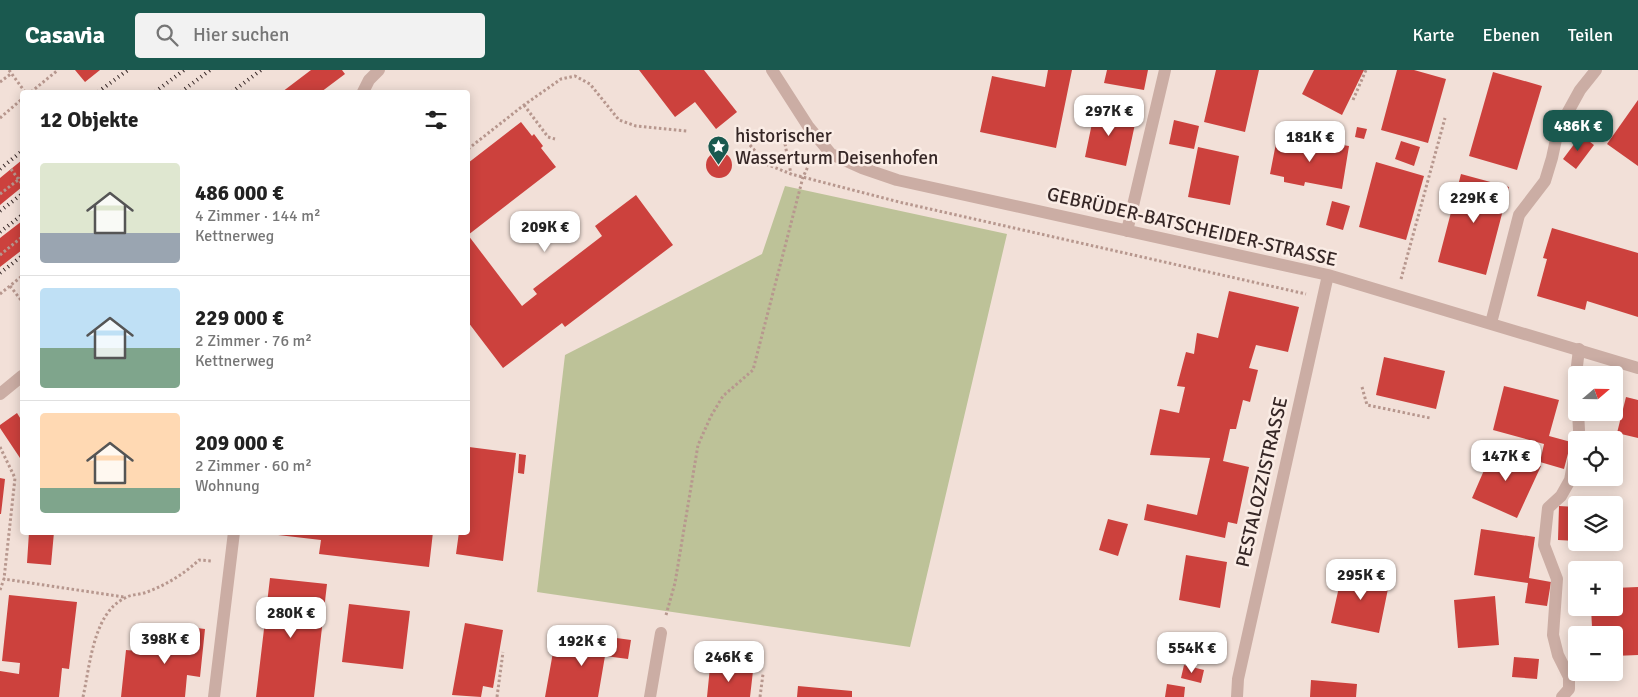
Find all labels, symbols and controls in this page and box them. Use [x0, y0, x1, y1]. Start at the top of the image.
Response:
search box [135, 13, 485, 58]
text: Casavia [25, 20, 105, 50]
icon: search [153, 21, 181, 49]
text: Hier suchen [193, 23, 289, 47]
text: Karte [1412, 24, 1454, 46]
text: Ebenen [1482, 24, 1540, 46]
text: Teilen [1568, 24, 1613, 46]
pin: 297K € [1068, 94, 1150, 137]
text: 297K € [1085, 101, 1133, 121]
icon: filters [422, 106, 450, 134]
text: 12 Objekte [40, 107, 138, 133]
pin: 486K € [1537, 109, 1619, 152]
text: 486K € [1554, 116, 1602, 136]
pin: 181K € [1269, 121, 1351, 163]
place label: historischer Wasserturm Deisenhofen [735, 124, 938, 170]
text: 181K € [1286, 127, 1334, 147]
place icon: historischer Wasserturm Deisenhofen [707, 135, 731, 166]
text: 486 000 € [195, 180, 284, 206]
street label: GEBRÜDER-BATSCHEIDER-STRASSE [1045, 182, 1339, 272]
pin: 229K € [1433, 182, 1515, 224]
icon: home [80, 183, 140, 243]
text: 229K € [1450, 188, 1498, 208]
text: 4 Zimmer · 144 m² [195, 206, 321, 226]
pin: 209K € [504, 210, 586, 253]
text: 209K € [521, 217, 569, 237]
text: Kettnerweg [195, 226, 274, 246]
text: 229 000 € [195, 305, 284, 331]
icon: home [80, 308, 140, 368]
text: 2 Zimmer · 76 m² [195, 331, 312, 351]
text: Kettnerweg [195, 351, 274, 371]
north arrow [1568, 366, 1622, 421]
map controls [1568, 366, 1623, 681]
street label: PESTALOZZISTRASSE [1231, 394, 1293, 570]
text: 209 000 € [195, 430, 284, 456]
button: locate [1568, 431, 1623, 486]
icon: home [80, 433, 140, 493]
pin: 147K € [1465, 440, 1547, 482]
text: 147K € [1482, 446, 1530, 466]
text: 2 Zimmer · 60 m² [195, 456, 312, 476]
text: Wohnung [195, 476, 260, 496]
button: layers [1568, 496, 1623, 551]
pin: 295K € [1320, 558, 1402, 601]
button: + [1568, 561, 1623, 616]
text: 295K € [1337, 565, 1385, 585]
pin: 280K € [250, 596, 332, 639]
text: 280K € [267, 603, 315, 623]
pin: 398K € [124, 622, 206, 665]
pin: 192K € [541, 624, 623, 667]
button: − [1568, 626, 1623, 681]
text: 398K € [141, 629, 189, 649]
text: 192K € [558, 631, 606, 651]
pin: 554K € [1151, 632, 1233, 674]
text: 554K € [1168, 638, 1216, 658]
pin: 246K € [688, 640, 770, 683]
text: 246K € [705, 647, 753, 667]

